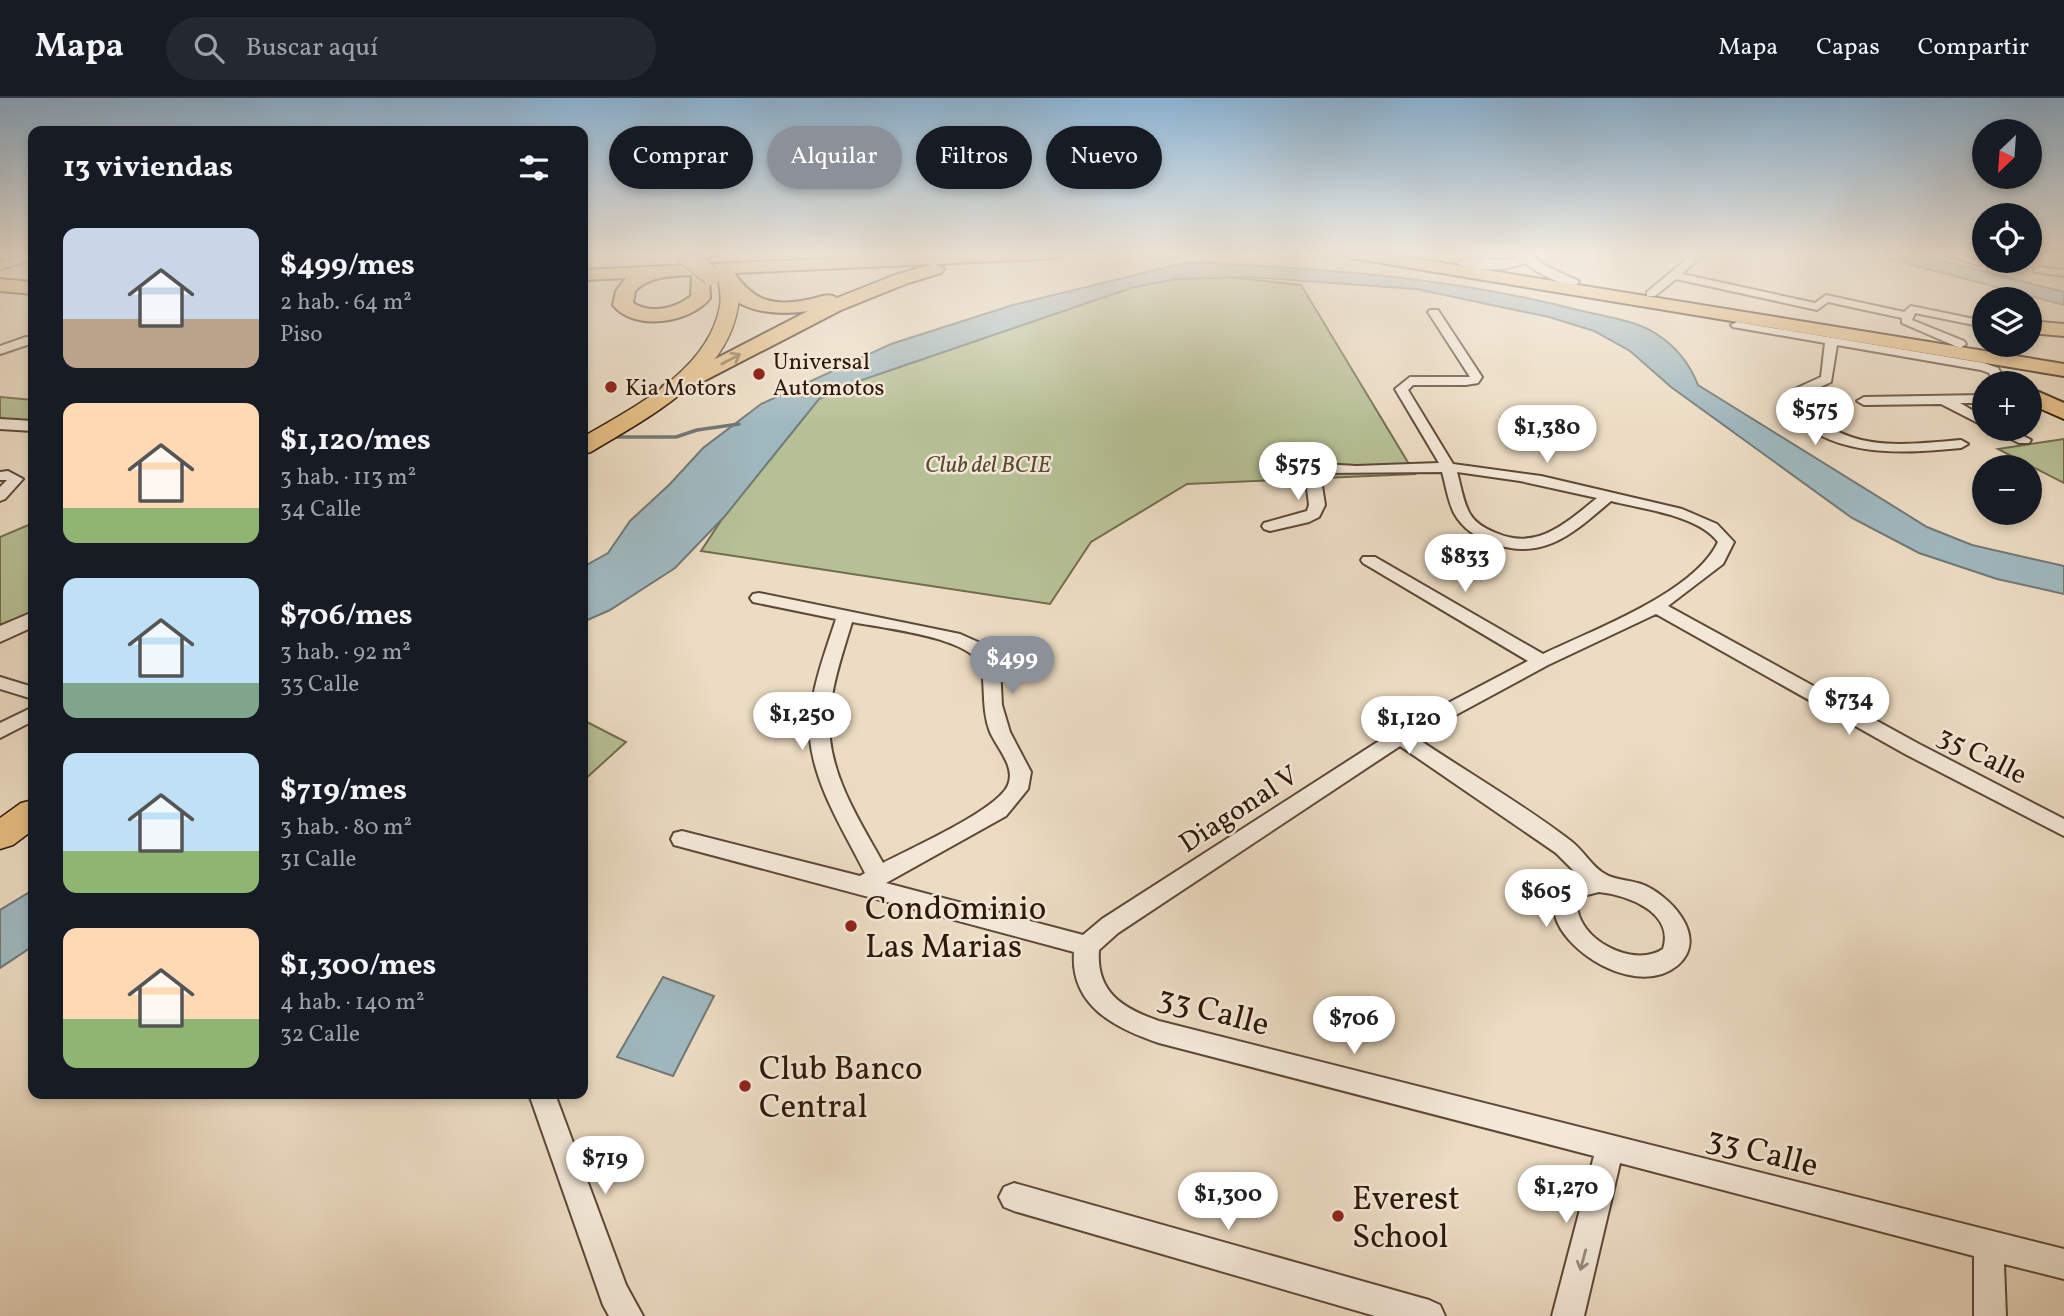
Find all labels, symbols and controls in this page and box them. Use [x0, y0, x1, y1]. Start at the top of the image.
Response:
search box [166, 17, 656, 80]
text: Mapa [35, 25, 124, 71]
icon: search [190, 29, 228, 67]
text: Buscar aquí [246, 30, 378, 66]
text: Mapa [1718, 31, 1778, 65]
text: Capas [1816, 31, 1880, 65]
text: Compartir [1918, 31, 2029, 65]
north arrow [1972, 119, 2042, 189]
map controls [1972, 119, 2042, 525]
chip: Comprar [609, 126, 753, 189]
chip: Alquilar [767, 126, 902, 189]
chip: Filtros [916, 126, 1032, 189]
chip: Nuevo [1046, 126, 1162, 189]
text: 13 viviendas [63, 147, 233, 189]
icon: filters [515, 149, 553, 187]
button: locate [1972, 203, 2042, 273]
text: $499/mes [280, 245, 415, 287]
icon: home [119, 256, 203, 340]
text: 2 hab. · 64 m² [280, 287, 412, 319]
button: layers [1972, 287, 2042, 357]
text: Piso [280, 319, 322, 351]
place label: Universal Automotos [773, 347, 884, 405]
one-way arrow [720, 352, 741, 365]
marker: Universal Automotos [751, 366, 767, 382]
button: + [1972, 371, 2042, 441]
place label: Kia Motors [625, 373, 736, 405]
marker: Kia Motors [603, 379, 619, 395]
pin: $575 [1774, 388, 1856, 447]
text: $575 [1792, 394, 1838, 426]
pin: $1,380 [1490, 406, 1604, 465]
text: $1,380 [1514, 412, 1580, 444]
text: $1,120/mes [280, 420, 431, 462]
icon: home [119, 431, 203, 515]
pin: $575 [1257, 442, 1339, 502]
text: $575 [1275, 449, 1321, 481]
park label: Club del BCIE [925, 450, 1051, 482]
button: − [1972, 455, 2042, 525]
text: 3 hab. · 113 m² [280, 462, 416, 494]
text: 34 Calle [280, 494, 361, 526]
pin: $833 [1424, 534, 1506, 594]
text: $833 [1441, 541, 1489, 573]
text: $706/mes [280, 595, 413, 637]
icon: home [119, 606, 203, 690]
pin: $499 [971, 636, 1053, 696]
text: 3 hab. · 92 m² [280, 637, 411, 669]
text: $499 [986, 643, 1038, 675]
text: 33 Calle [280, 669, 359, 701]
pin: $734 [1808, 678, 1890, 737]
text: $734 [1824, 684, 1874, 716]
pin: $1,250 [745, 692, 859, 752]
pin: $1,120 [1352, 696, 1466, 756]
text: $1,250 [769, 699, 835, 731]
text: $1,120 [1377, 703, 1441, 735]
street label: 35 Calle [1930, 717, 2033, 795]
street label: Diagonal V [1172, 757, 1307, 863]
text: $719/mes [280, 770, 407, 812]
icon: home [119, 781, 203, 865]
text: 3 hab. · 80 m² [280, 812, 412, 844]
text: 31 Calle [280, 844, 356, 876]
pin: $605 [1505, 870, 1587, 929]
text: $605 [1521, 876, 1571, 908]
place label: Condominio Las Marias [865, 888, 1046, 972]
marker: Condominio Las Marias [843, 918, 859, 934]
text: $1,300/mes [280, 945, 436, 987]
icon: home [119, 956, 203, 1040]
street label: 33 Calle [1152, 976, 1274, 1050]
text: 4 hab. · 140 m² [280, 987, 424, 1019]
pin: $706 [1313, 996, 1395, 1056]
text: $706 [1329, 1003, 1379, 1035]
text: 32 Calle [280, 1019, 360, 1051]
place label: Club Banco Central [759, 1048, 923, 1132]
marker: Club Banco Central [737, 1078, 753, 1094]
street label: 33 Calle [1701, 1117, 1823, 1191]
pin: $719 [564, 1136, 646, 1196]
text: $719 [582, 1143, 628, 1175]
pin: $1,270 [1509, 1166, 1623, 1225]
pin: $1,300 [1171, 1172, 1285, 1232]
text: $1,270 [1534, 1172, 1598, 1204]
place label: Everest School [1352, 1178, 1460, 1262]
text: $1,300 [1194, 1179, 1262, 1211]
marker: Everest School [1330, 1208, 1346, 1224]
one-way arrow [1576, 1248, 1589, 1271]

